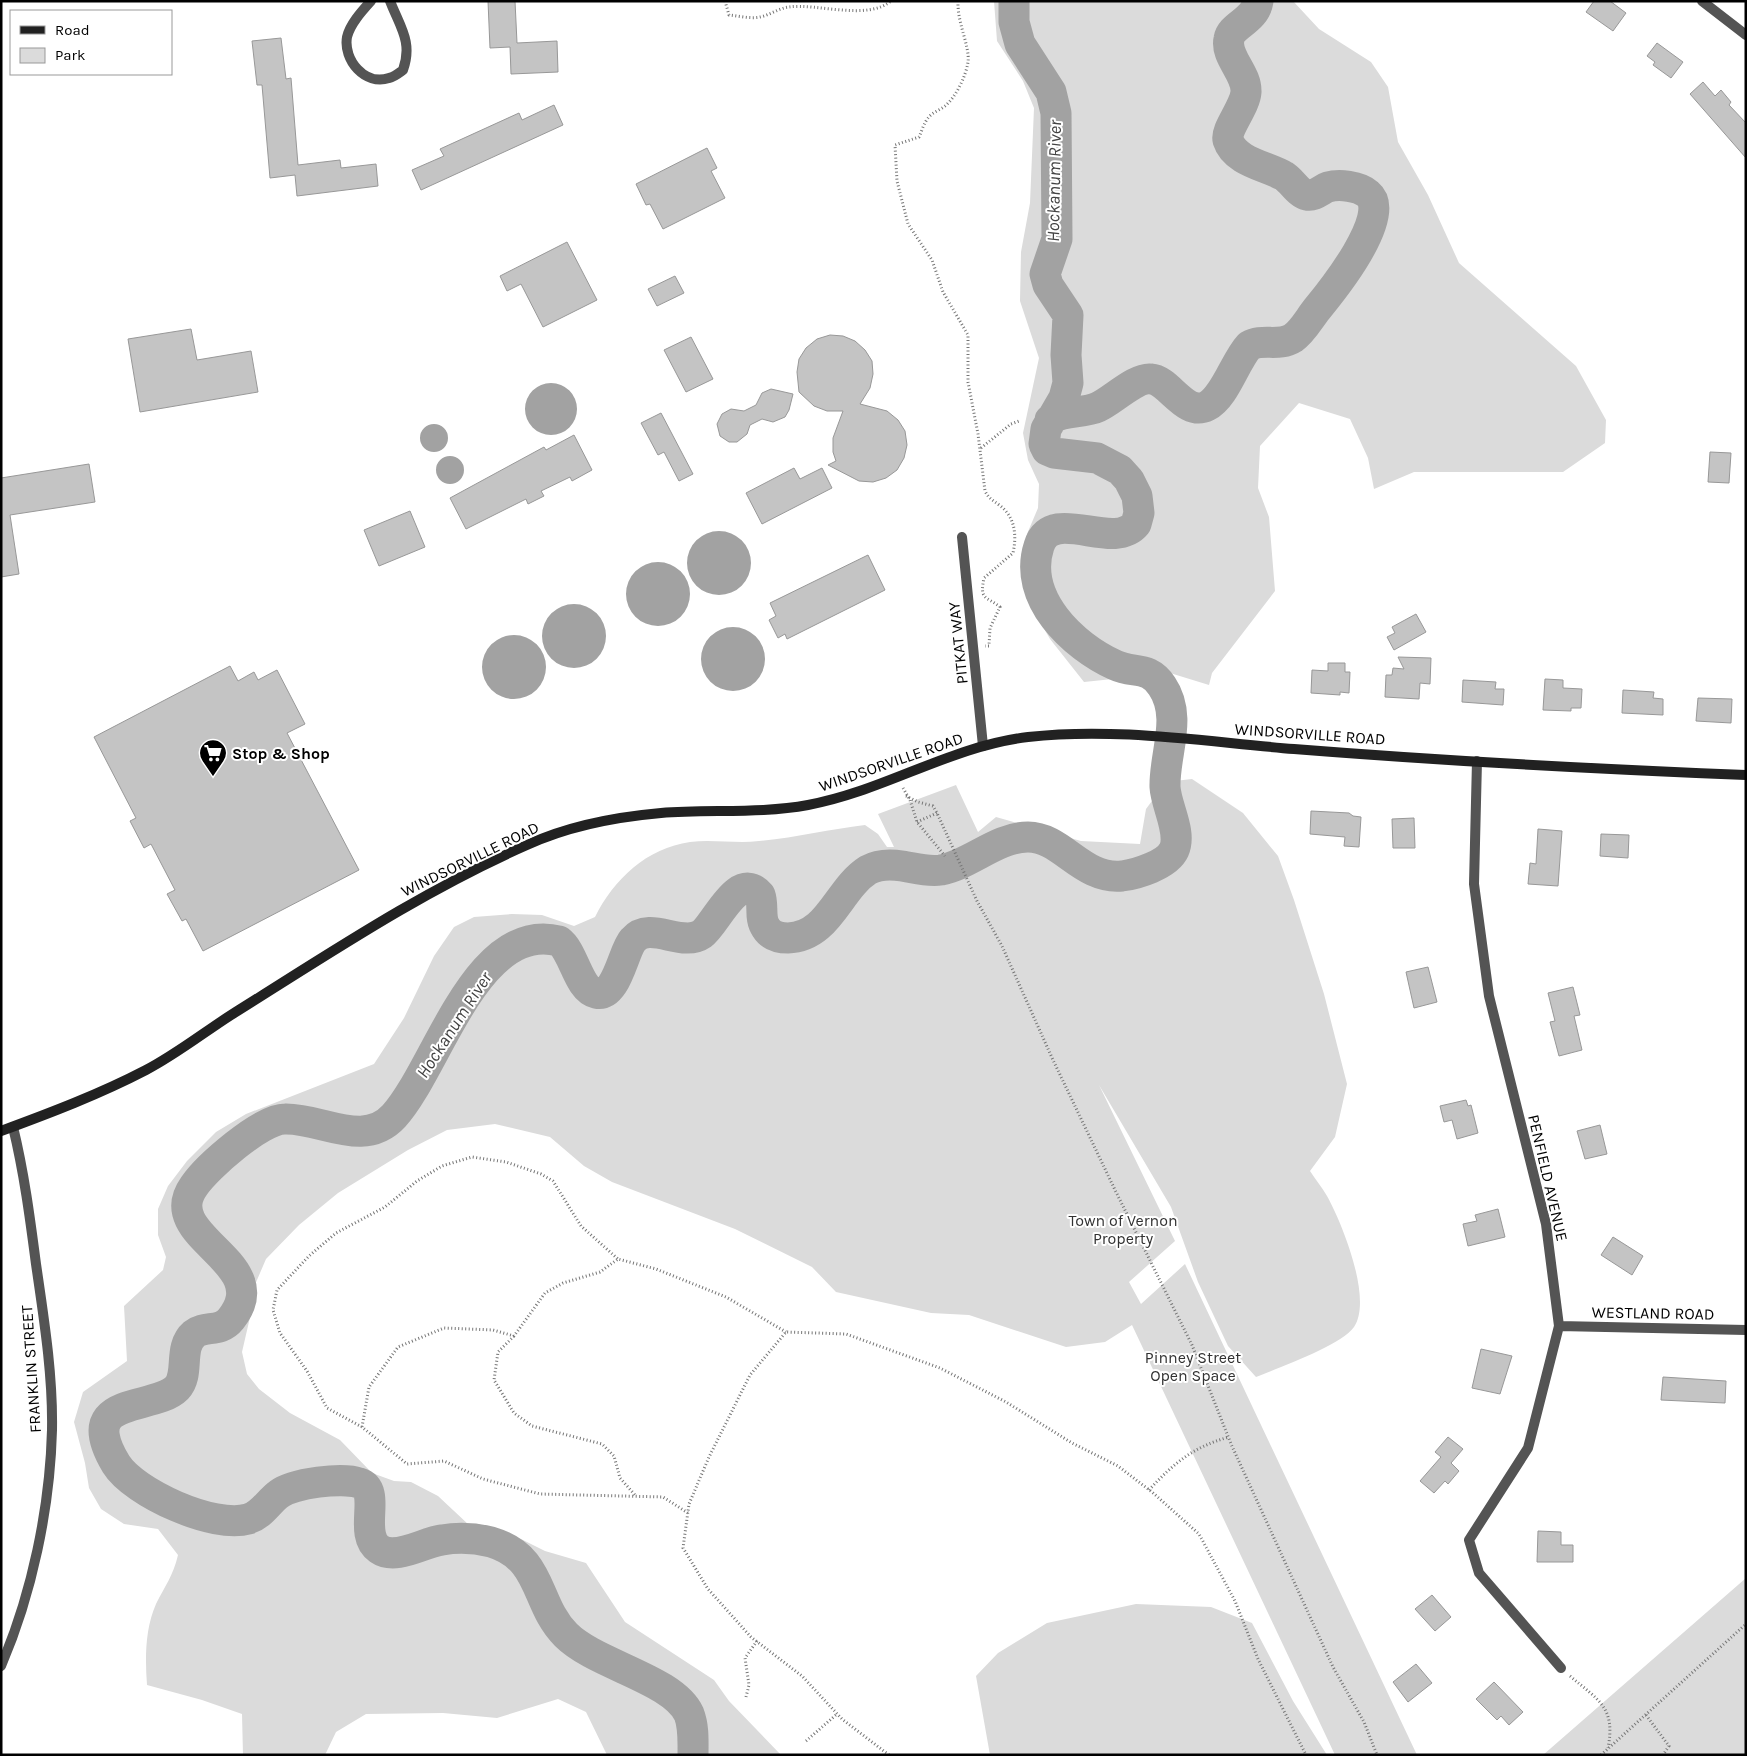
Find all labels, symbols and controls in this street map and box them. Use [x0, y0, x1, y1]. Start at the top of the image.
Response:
legend [10, 10, 172, 75]
text: Road [55, 21, 90, 39]
text: Park [55, 46, 85, 64]
water label: Hockanum River [1042, 119, 1066, 242]
street label: PITKAT WAY [944, 601, 972, 685]
street label: WINDSORVILLE ROAD [1234, 719, 1386, 749]
street label: WINDSORVILLE ROAD [816, 728, 966, 796]
supermarket icon: Stop & Shop [198, 738, 228, 777]
place label: Stop & Shop [232, 744, 330, 763]
street label: WINDSORVILLE ROAD [398, 817, 542, 901]
water label: Hockanum River [411, 967, 497, 1082]
street label: PENFIELD AVENUE [1524, 1113, 1572, 1243]
park label: Town of Vernon Property [1068, 1211, 1178, 1248]
street label: WESTLAND ROAD [1591, 1302, 1715, 1324]
street label: FRANKLIN STREET [17, 1304, 45, 1434]
park label: Pinney Street Open Space [1145, 1348, 1241, 1385]

